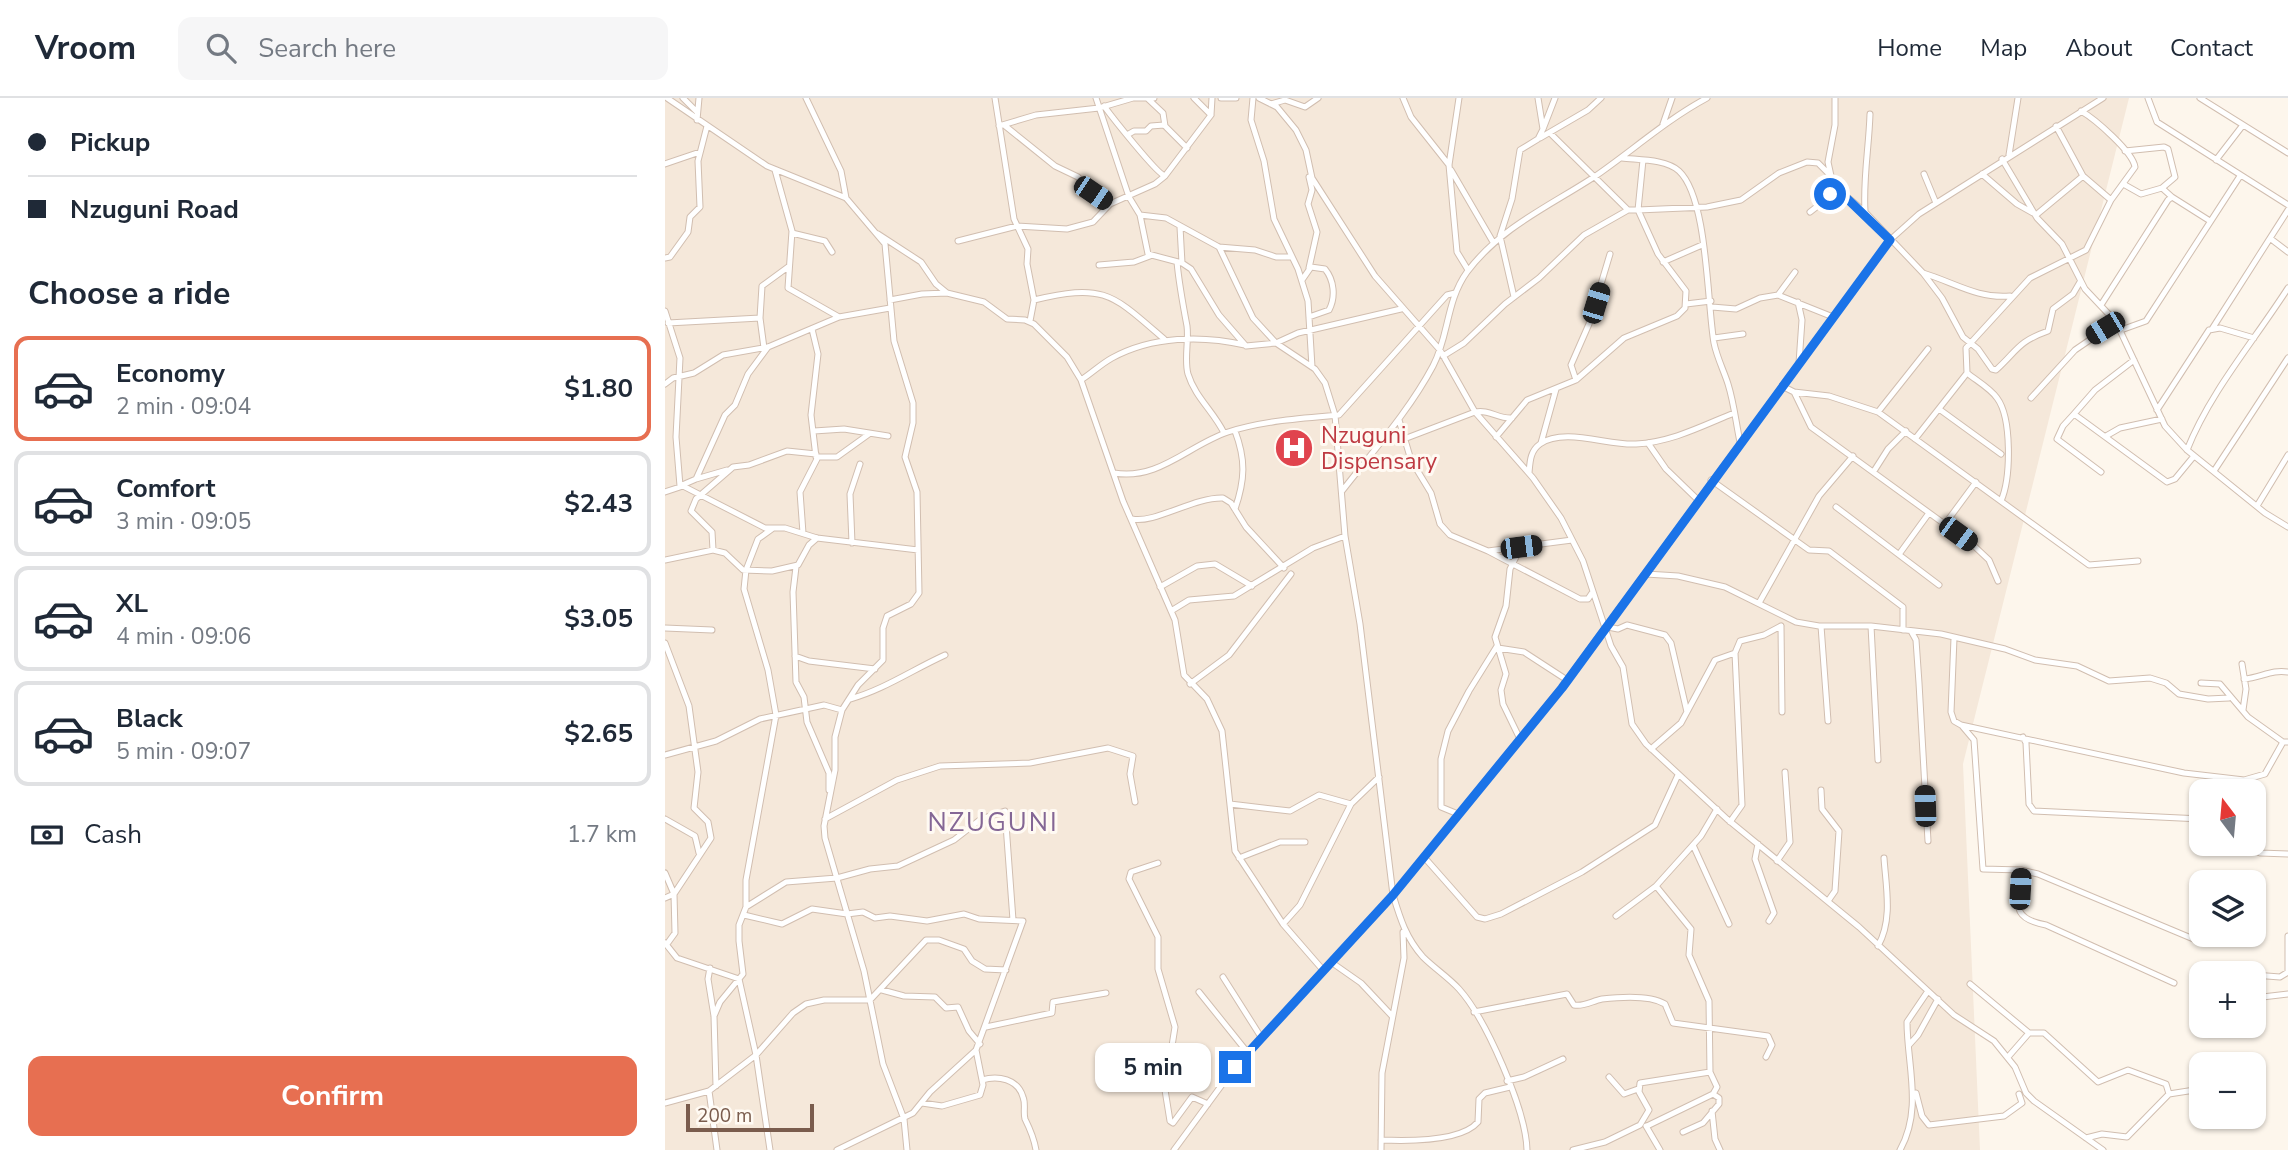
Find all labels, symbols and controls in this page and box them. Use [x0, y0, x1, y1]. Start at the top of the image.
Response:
search box [178, 17, 668, 80]
text: Vroom [35, 26, 136, 71]
icon: search [202, 29, 240, 67]
text: Search here [258, 31, 396, 66]
text: Home [1877, 32, 1942, 64]
text: Map [1980, 32, 2027, 64]
text: About [2065, 32, 2132, 64]
text: Contact [2170, 32, 2253, 64]
text: Pickup [70, 125, 150, 160]
car [1070, 173, 1117, 213]
route start [1814, 178, 1846, 210]
text: Nzuguni Road [70, 192, 239, 227]
text: Choose a ride [28, 272, 230, 315]
car [1580, 280, 1613, 326]
car [2082, 308, 2129, 348]
text: Economy [116, 356, 225, 391]
icon: car [32, 357, 95, 420]
text: $1.80 [564, 371, 633, 406]
text: 2 min · 09:04 [116, 391, 251, 422]
place label: Nzuguni Dispensary [1321, 420, 1437, 477]
hospital icon: Nzuguni Dispensary [1273, 427, 1315, 469]
text: Comfort [116, 471, 216, 506]
icon: car [32, 472, 95, 535]
text: $2.43 [564, 486, 633, 521]
text: 3 min · 09:05 [116, 506, 251, 537]
car [1935, 513, 1982, 555]
car [1499, 534, 1544, 560]
text: XL [116, 586, 148, 621]
icon: car [32, 587, 95, 650]
text: $3.05 [564, 601, 633, 636]
text: 4 min · 09:06 [116, 621, 251, 652]
text: Black [116, 701, 183, 736]
icon: car [32, 702, 95, 765]
text: $2.65 [564, 716, 633, 751]
text: 5 min · 09:07 [116, 736, 251, 767]
north arrow [2189, 779, 2266, 856]
map controls [2189, 779, 2266, 1129]
car [1914, 785, 1937, 827]
district label: NZUGUNI [927, 805, 1059, 840]
icon: cash [28, 816, 66, 854]
text: Cash [84, 817, 142, 852]
text: 1.7 km [567, 819, 637, 850]
car [2009, 867, 2032, 911]
button: layers [2189, 870, 2266, 947]
button: + [2189, 961, 2266, 1038]
callout: 5 min [1095, 1042, 1211, 1091]
route end [1219, 1051, 1251, 1083]
text: 5 min [1123, 1052, 1183, 1083]
button: − [2189, 1052, 2266, 1129]
button: Confirm [28, 1056, 637, 1136]
scale bar [686, 1101, 814, 1133]
text: 200 m [697, 1103, 752, 1129]

